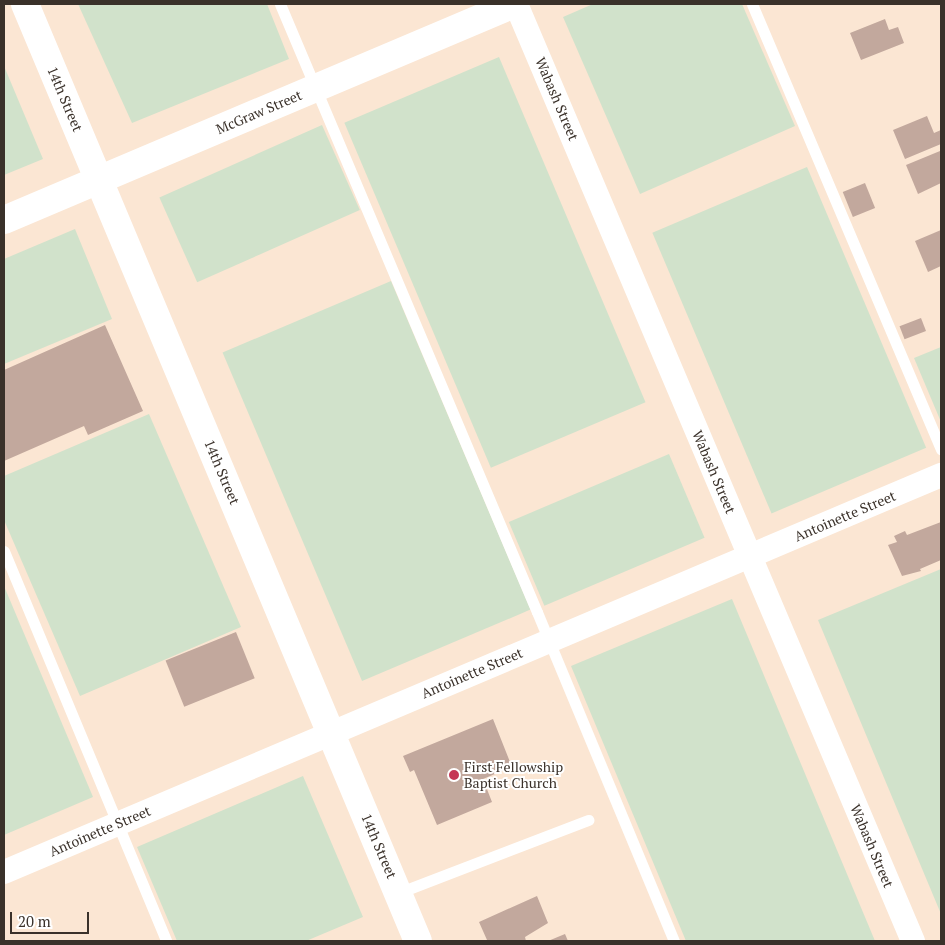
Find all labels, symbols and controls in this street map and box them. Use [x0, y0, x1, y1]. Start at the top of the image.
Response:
street label: Wabash Street [532, 55, 582, 143]
street label: 14th Street [44, 64, 86, 134]
street label: McGraw Street [214, 86, 304, 138]
street label: Wabash Street [689, 428, 739, 516]
street label: 14th Street [201, 437, 243, 507]
street label: Antoinette Street [792, 487, 898, 545]
street label: Antoinette Street [419, 644, 525, 702]
place label: First Fellowship Baptist Church [464, 759, 563, 792]
marker: First Fellowship Baptist Church [448, 769, 460, 781]
street label: Antoinette Street [47, 802, 153, 860]
street label: Wabash Street [847, 802, 897, 890]
street label: 14th Street [358, 811, 400, 881]
scale bar [12, 902, 91, 934]
text: 20 m [18, 911, 51, 931]

